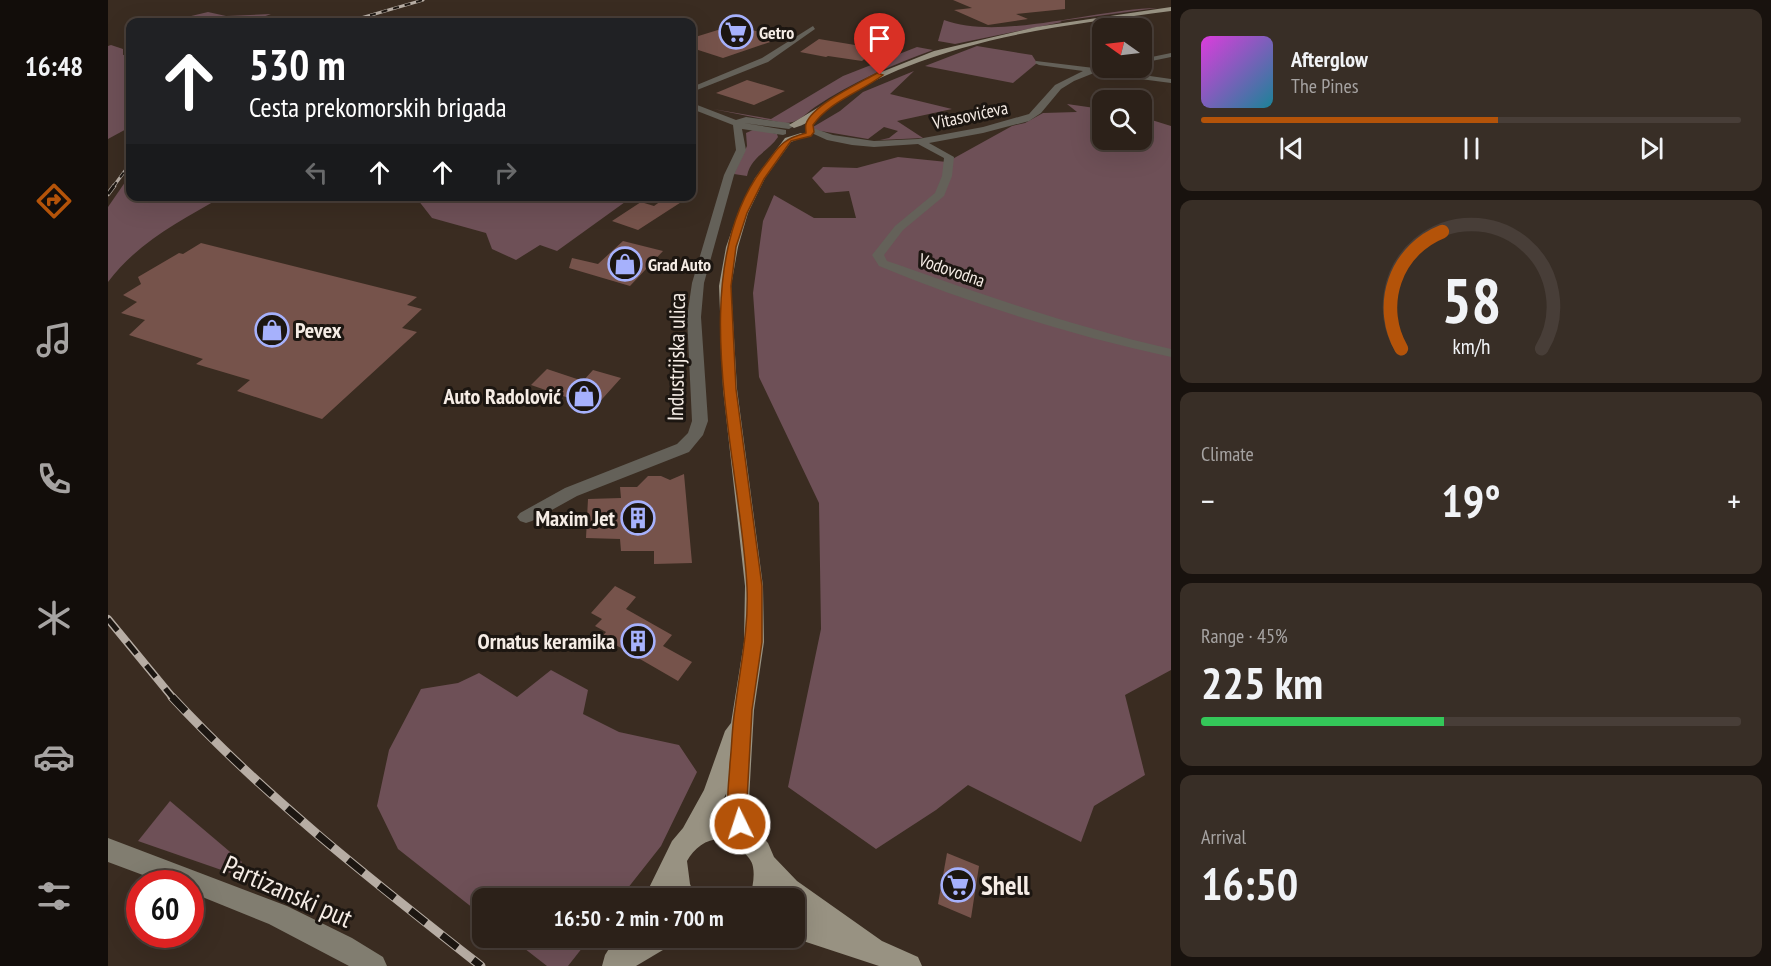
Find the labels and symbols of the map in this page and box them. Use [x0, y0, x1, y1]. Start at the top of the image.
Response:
pin [854, 13, 905, 75]
supermarket icon: Getro [718, 14, 754, 50]
north arrow [1092, 18, 1152, 78]
place label: Getro [759, 21, 794, 44]
street label: Vitasovićeva [929, 96, 1010, 134]
shop icon: Grad Auto [607, 246, 643, 282]
street label: Vodovodna [915, 248, 988, 292]
place label: Grad Auto [648, 253, 711, 276]
street label: Industrijska ulica [661, 293, 691, 421]
shop icon: Pevex [254, 312, 290, 348]
place label: Pevex [295, 316, 342, 344]
shop icon: Auto Radolović [566, 378, 602, 414]
place label: Auto Radolović [442, 382, 561, 410]
building icon: Maxim Jet [620, 500, 656, 536]
place label: Maxim Jet [535, 504, 616, 532]
building icon: Ornatus keramika [620, 623, 656, 659]
place label: Ornatus keramika [478, 627, 615, 655]
position arrow [708, 792, 772, 856]
street label: Partizanski put [218, 847, 358, 935]
supermarket icon: Shell [940, 867, 976, 903]
place label: Shell [981, 868, 1030, 902]
speed limit sign: 60 [126, 870, 204, 948]

